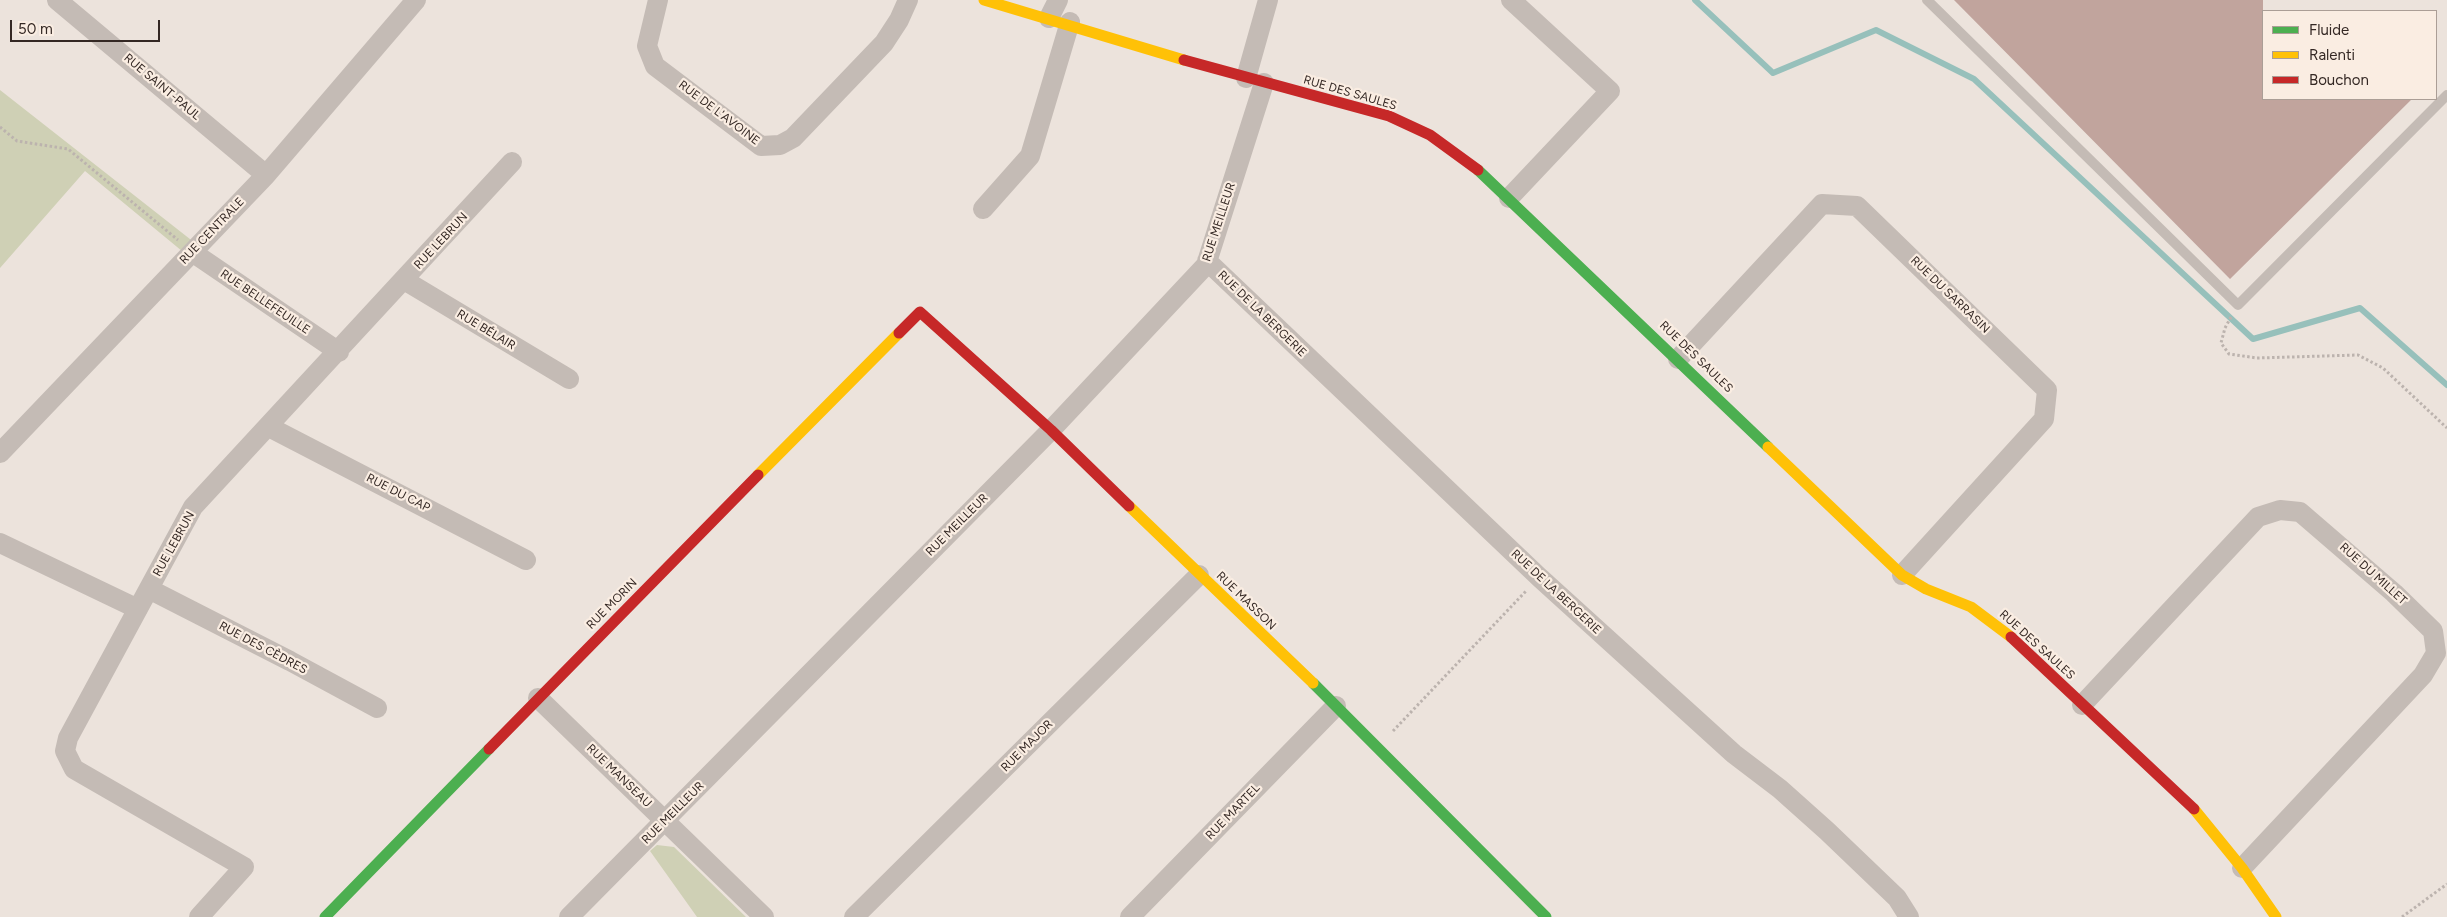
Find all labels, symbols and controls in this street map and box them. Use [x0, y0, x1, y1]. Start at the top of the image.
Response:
scale bar [12, 10, 162, 42]
legend [2262, 10, 2437, 100]
text: 50 m [18, 20, 53, 38]
text: Fluide [2309, 21, 2349, 39]
text: Ralenti [2309, 46, 2355, 64]
street label: RUE SAINT-PAUL [121, 51, 203, 123]
text: Bouchon [2309, 71, 2369, 89]
street label: RUE DES SAULES [1302, 73, 1398, 113]
street label: RUE DE L'AVOINE [676, 78, 762, 148]
street label: RUE MEILLEUR [1199, 181, 1239, 263]
street label: RUE CENTRALE [177, 195, 247, 267]
street label: RUE LEBRUN [411, 210, 471, 272]
street label: RUE DU SARRASIN [1907, 254, 1993, 336]
street label: RUE BELLEFEUILLE [217, 267, 313, 337]
street label: RUE DE LA BERGERIE [1215, 268, 1309, 360]
street label: RUE BÉLAIR [454, 307, 518, 353]
street label: RUE DES SAULES [1656, 318, 1736, 396]
street label: RUE DU CAP [364, 471, 432, 515]
street label: RUE MEILLEUR [923, 491, 991, 559]
street label: RUE LEBRUN [150, 509, 198, 579]
street label: RUE DU MILLET [2336, 540, 2410, 608]
street label: RUE DE LA BERGERIE [1508, 547, 1604, 637]
street label: RUE MASSON [1213, 569, 1279, 633]
street label: RUE MORIN [584, 576, 640, 632]
street label: RUE DES SAULES [1996, 607, 2078, 683]
street label: RUE DES CÈDRES [216, 619, 310, 677]
street label: RUE MAJOR [998, 717, 1056, 775]
street label: RUE MANSEAU [584, 741, 654, 811]
street label: RUE MEILLEUR [639, 779, 707, 847]
street label: RUE MARTEL [1203, 781, 1263, 843]

